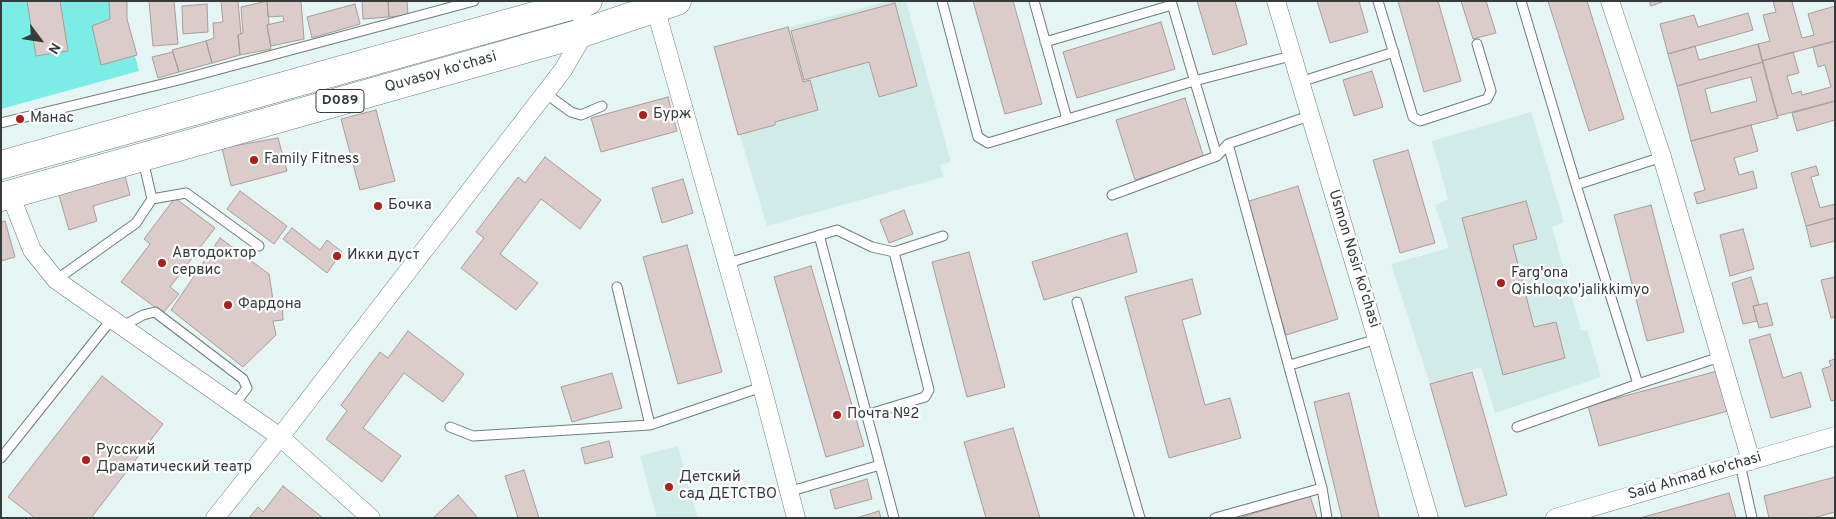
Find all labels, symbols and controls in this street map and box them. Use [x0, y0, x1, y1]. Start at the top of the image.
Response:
north arrow [15, 15, 65, 65]
text: N [43, 39, 63, 57]
street label: Quvasoy koʻchasi [383, 48, 499, 98]
road number: D089 [316, 90, 364, 112]
place label: Бурж [653, 106, 692, 124]
marker: Бурж [637, 109, 649, 121]
place label: Манас [30, 110, 74, 128]
marker: Манас [14, 113, 26, 125]
place label: Family Fitness [264, 151, 359, 169]
marker: Family Fitness [248, 154, 260, 166]
street label: Usmon Nosir ko'chasi [1323, 188, 1383, 330]
place label: Бочка [388, 197, 432, 215]
marker: Бочка [372, 200, 384, 212]
place label: Автодоктор сервис [172, 245, 257, 280]
place label: Икки дуст [347, 247, 419, 265]
marker: Икки дуст [331, 250, 343, 262]
marker: Автодоктор сервис [156, 257, 168, 269]
place label: Farg'ona Qishloqxo'jalikkimyo [1511, 265, 1649, 300]
marker: Farg'ona Qishloqxo'jalikkimyo [1495, 277, 1507, 289]
place label: Фардона [238, 296, 301, 314]
marker: Фардона [222, 299, 234, 311]
place label: Почта №2 [847, 406, 919, 424]
marker: Почта №2 [831, 409, 843, 421]
place label: Русский Драматический театр [96, 442, 252, 477]
street label: Said Ahmad ko'chasi [1626, 449, 1764, 505]
marker: Русский Драматический театр [80, 454, 92, 466]
place label: Детский сад ДЕТСТВО [679, 469, 777, 504]
marker: Детский сад ДЕТСТВО [663, 481, 675, 493]

